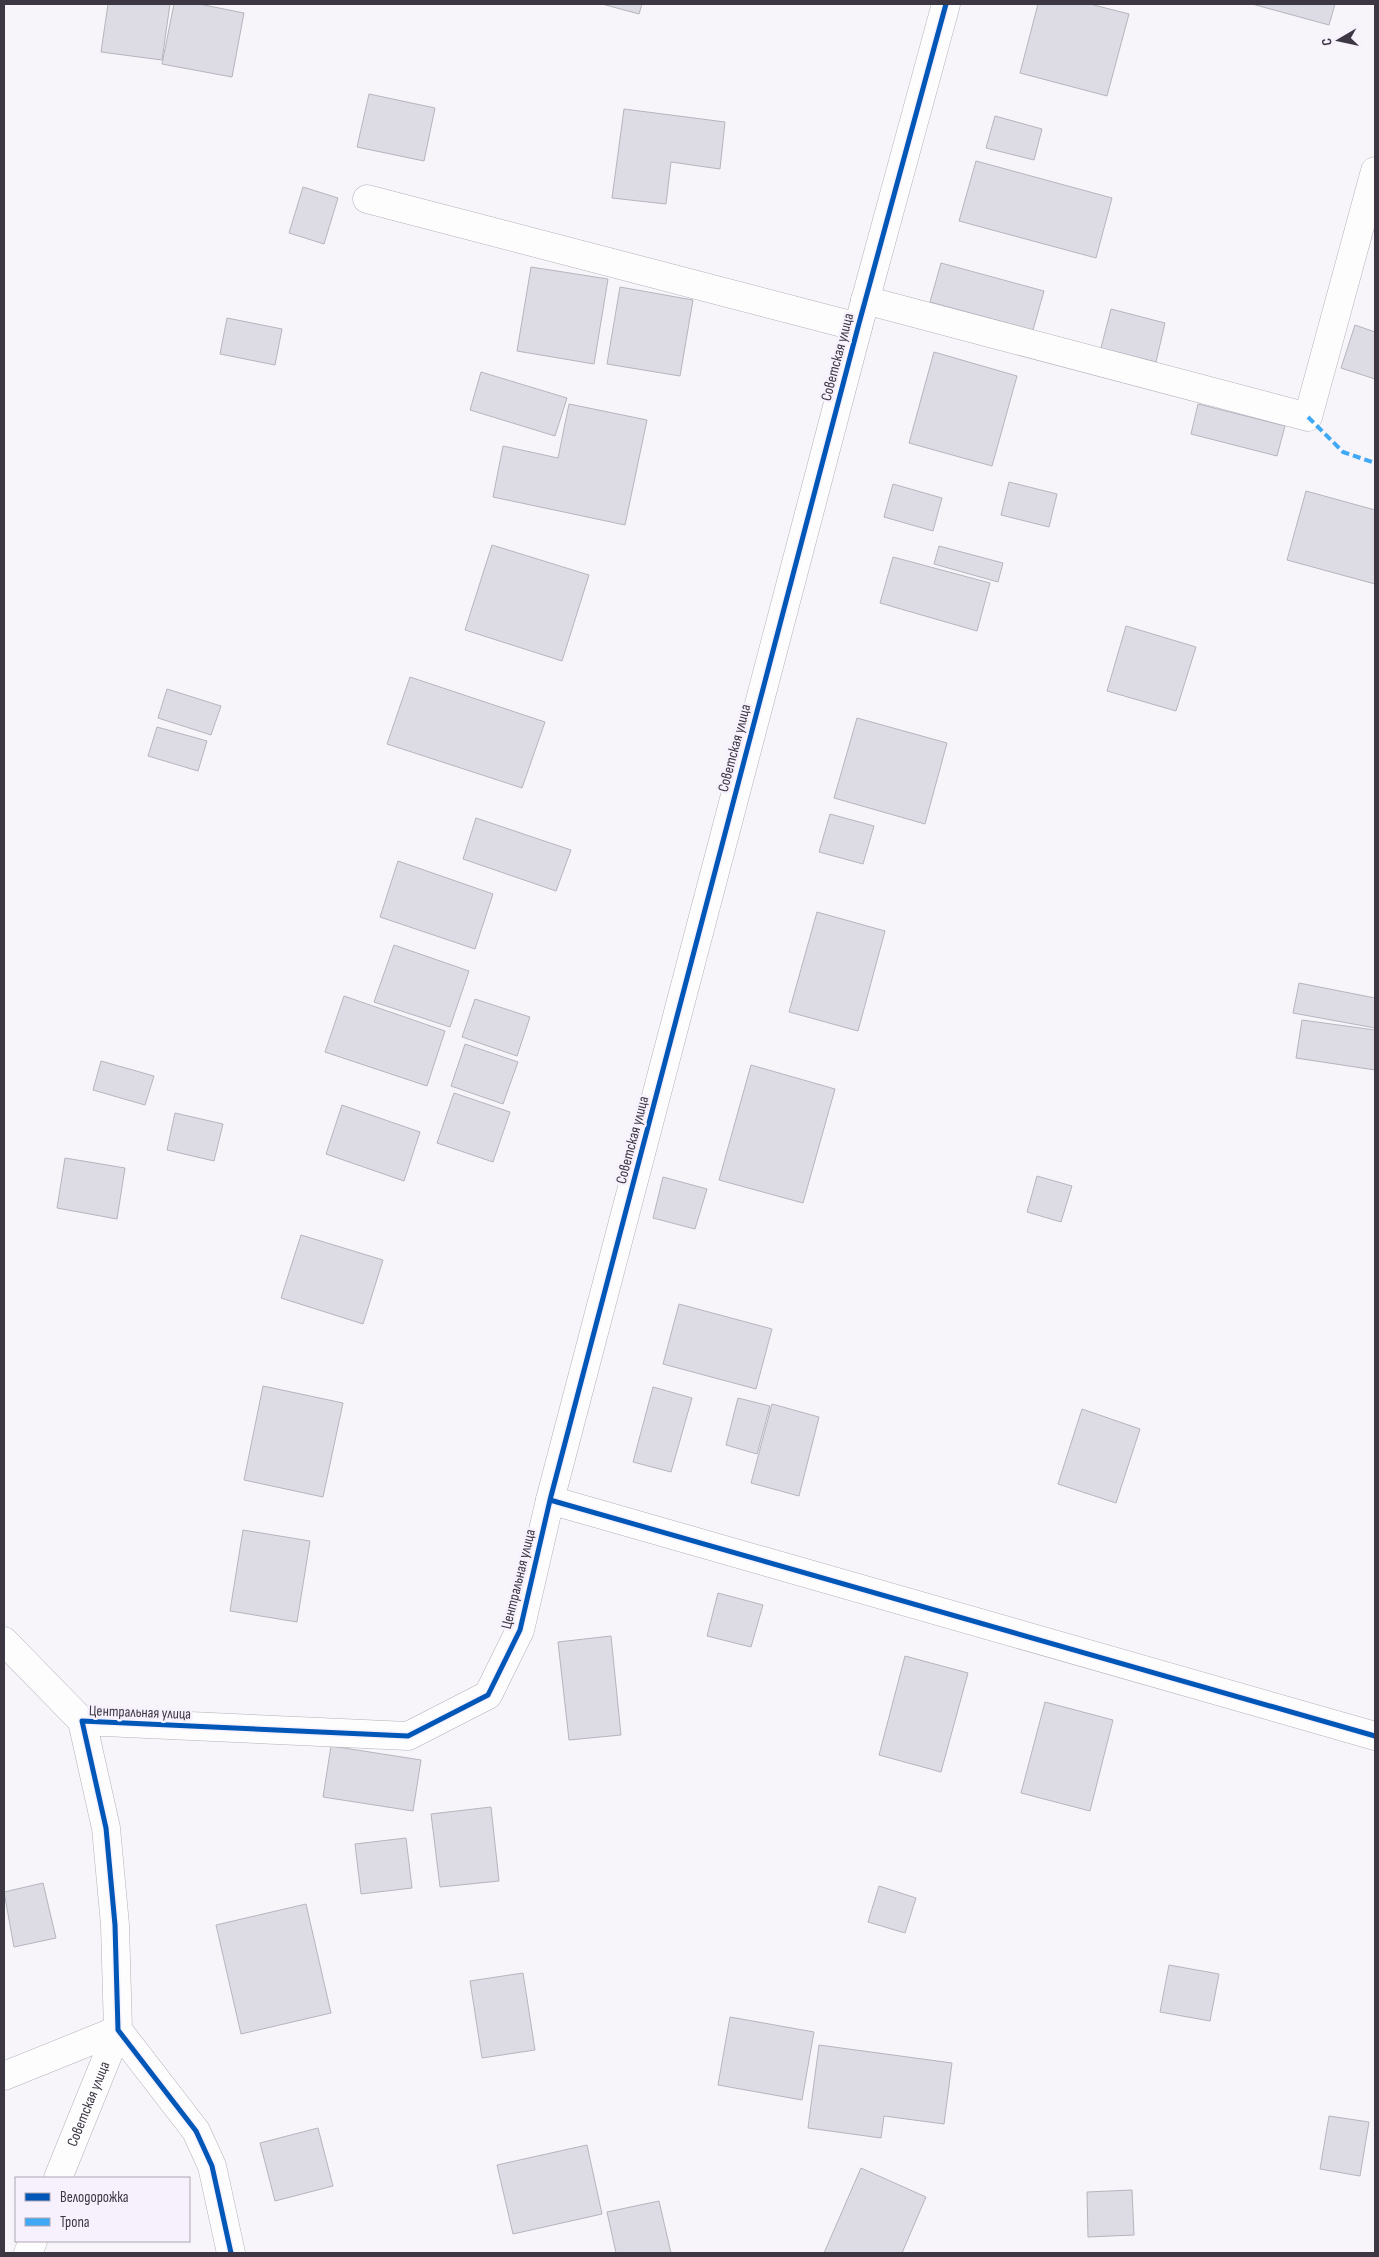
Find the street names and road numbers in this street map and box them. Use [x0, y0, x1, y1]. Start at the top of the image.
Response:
street label: Советская улица [817, 311, 858, 403]
street label: Советская улица [714, 702, 755, 794]
street label: Советская улица [612, 1094, 653, 1186]
street label: Центральная улица [497, 1527, 540, 1631]
street label: Центральная улица [89, 1701, 192, 1724]
street label: Советская улица [63, 2058, 114, 2149]

